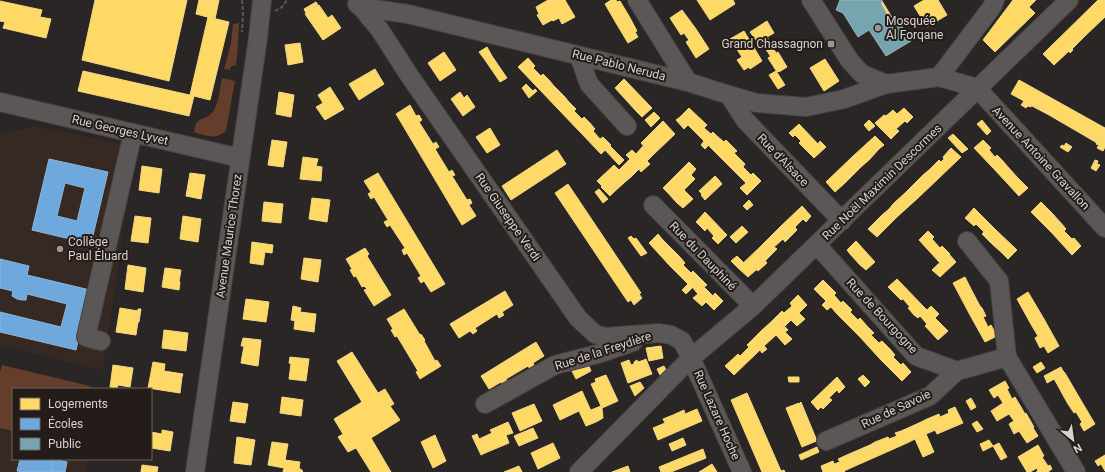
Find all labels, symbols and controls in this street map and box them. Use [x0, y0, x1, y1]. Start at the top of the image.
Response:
place label: Mosquée Al Forqane [886, 14, 943, 42]
marker: Mosquée Al Forqane [873, 23, 883, 33]
place label: Grand Chassagnon [721, 37, 823, 51]
marker: Grand Chassagnon [826, 39, 836, 49]
street label: Rue Pablo Neruda [571, 47, 667, 83]
street label: Avenue Antoine Gravallon [989, 103, 1093, 213]
street label: Rue Georges Lyvet [71, 112, 170, 148]
street label: Rue Noël Maximin Descormes [819, 121, 945, 243]
street label: Rue d'Alsace [754, 131, 812, 189]
street label: Rue Giuseppe Verdi [472, 170, 544, 264]
street label: Avenue Maurice Thorez [213, 173, 245, 299]
street label: Rue du Dauphiné [667, 219, 739, 293]
place label: Collège Paul Éluard [68, 235, 128, 263]
marker: Collège Paul Éluard [55, 244, 65, 254]
street label: Rue de Bourgogne [844, 276, 920, 356]
street label: Rue de la Freydière [553, 329, 653, 373]
street label: Rue Lazare Hoche [691, 368, 743, 462]
street label: Rue de Savoie [859, 387, 933, 431]
legend [12, 388, 152, 460]
text: Logements [48, 397, 108, 411]
text: Écoles [48, 416, 83, 431]
north arrow [1053, 420, 1093, 460]
text: Public [48, 437, 81, 451]
text: N [1071, 441, 1084, 456]

